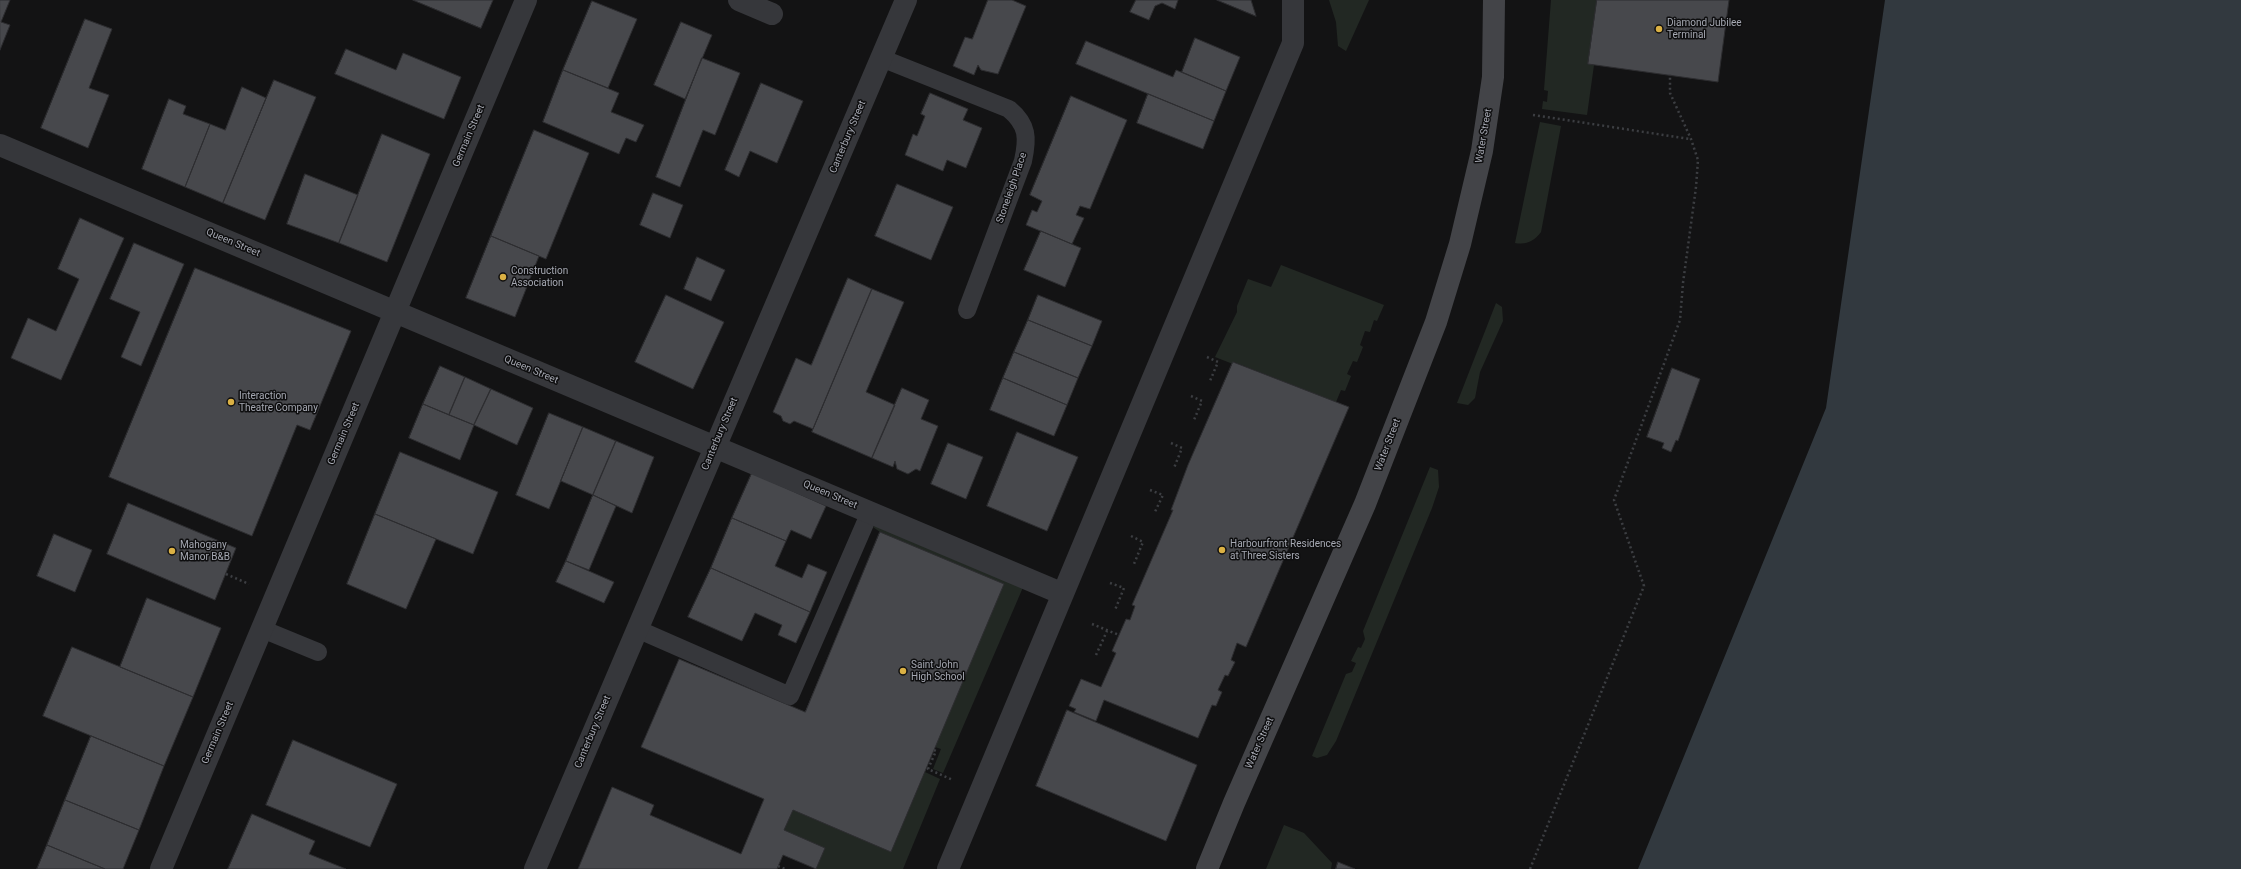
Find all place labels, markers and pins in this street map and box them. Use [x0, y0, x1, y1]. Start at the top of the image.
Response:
place label: Diamond Jubilee Terminal [1667, 17, 1742, 40]
marker: Diamond Jubilee Terminal [1654, 24, 1664, 34]
place label: Construction Association [511, 265, 568, 288]
marker: Construction Association [498, 272, 508, 282]
place label: Interaction Theatre Company [239, 390, 318, 414]
marker: Interaction Theatre Company [226, 397, 236, 407]
place label: Harbourfront Residences at Three Sisters [1230, 538, 1341, 562]
place label: Mahogany Manor B&B [180, 539, 230, 562]
marker: Harbourfront Residences at Three Sisters [1217, 545, 1227, 555]
marker: Mahogany Manor B&B [167, 546, 177, 556]
place label: Saint John High School [911, 659, 965, 682]
marker: Saint John High School [898, 666, 908, 676]

